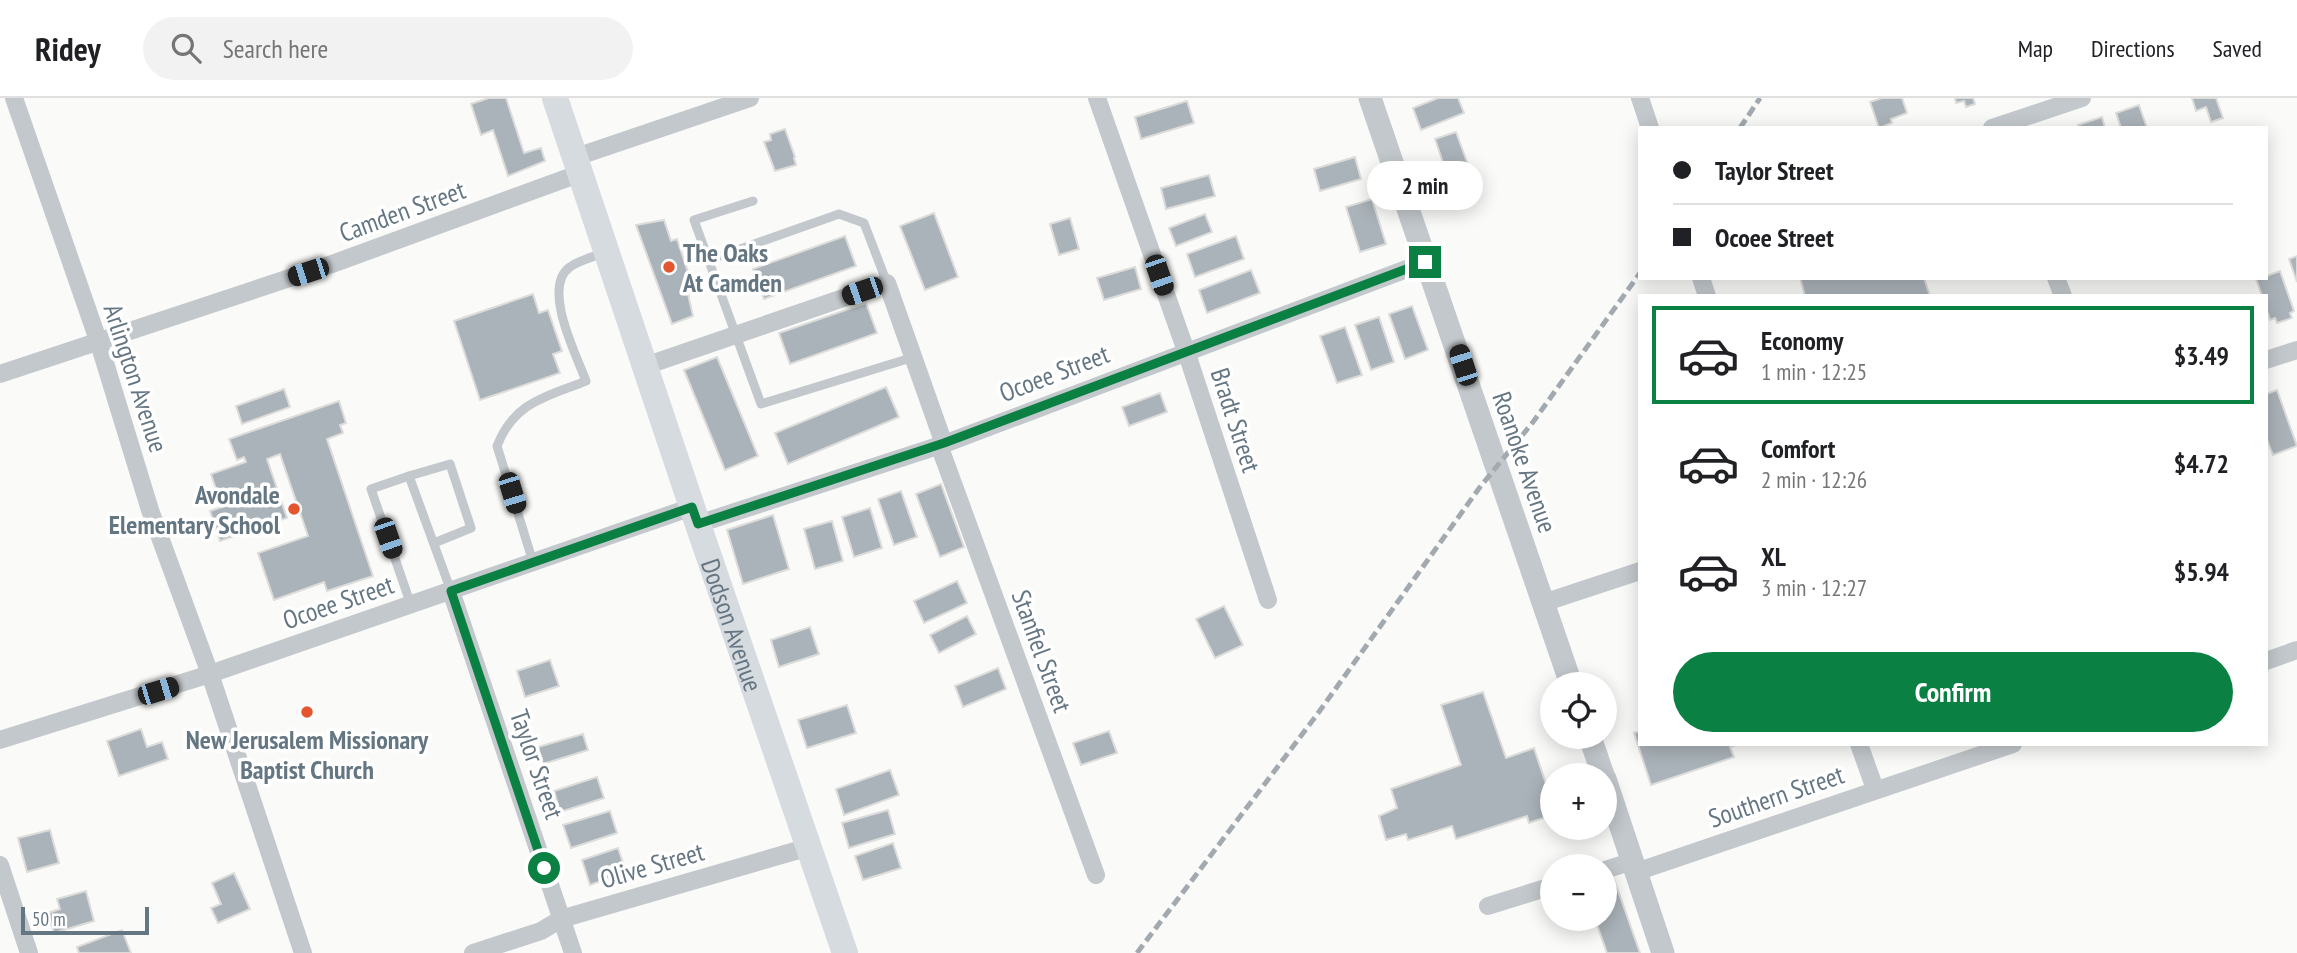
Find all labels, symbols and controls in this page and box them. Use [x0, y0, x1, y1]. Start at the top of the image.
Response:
search box [143, 17, 633, 80]
text: Ridey [35, 27, 101, 70]
icon: search [167, 29, 205, 67]
text: Search here [223, 32, 328, 65]
text: Map [2018, 33, 2053, 64]
text: Directions [2091, 33, 2175, 64]
text: Saved [2213, 33, 2262, 64]
text: Taylor Street [1715, 154, 1833, 187]
callout: 2 min [1367, 160, 1483, 209]
text: 2 min [1402, 171, 1448, 200]
street label: Camden Street [335, 173, 469, 249]
text: Ocoee Street [1715, 221, 1834, 254]
place label: The Oaks At Camden [682, 236, 782, 299]
route end [1409, 246, 1441, 278]
car [1143, 252, 1176, 298]
car [285, 256, 332, 288]
marker: The Oaks At Camden [661, 259, 677, 275]
car [839, 274, 886, 308]
street label: Arlington Avenue [97, 300, 175, 456]
icon: car [1677, 324, 1740, 387]
text: Economy [1761, 324, 1843, 357]
street label: Ocoee Street [994, 337, 1114, 409]
text: $3.49 [2174, 339, 2229, 372]
car [1447, 342, 1480, 388]
text: 1 min · 12:25 [1761, 357, 1867, 386]
street label: Bradt Street [1204, 364, 1268, 476]
street label: Roanoke Avenue [1485, 387, 1565, 537]
icon: car [1677, 432, 1740, 495]
text: Comfort [1761, 432, 1835, 465]
text: $4.72 [2174, 447, 2229, 480]
text: 2 min · 12:26 [1761, 465, 1867, 494]
car [496, 470, 529, 516]
place label: Avondale Elementary School [109, 478, 281, 541]
marker: Avondale Elementary School [286, 501, 302, 517]
car [372, 515, 405, 561]
icon: car [1677, 540, 1740, 603]
text: XL [1761, 540, 1786, 573]
street label: Dodson Avenue [694, 554, 770, 696]
text: $5.94 [2174, 555, 2229, 588]
street label: Ocoee Street [278, 568, 398, 636]
text: 3 min · 12:27 [1761, 573, 1867, 602]
street label: Stanfiel Street [1005, 585, 1079, 717]
button: Confirm [1673, 652, 2233, 732]
map controls [1540, 672, 1617, 931]
button: locate [1540, 672, 1617, 749]
car [135, 675, 182, 707]
marker: New Jerusalem Missionary Baptist Church [299, 704, 315, 720]
street label: Taylor Street [503, 705, 571, 823]
place label: New Jerusalem Missionary Baptist Church [186, 723, 429, 786]
street label: Southern Street [1704, 757, 1848, 835]
button: + [1540, 763, 1617, 840]
street label: Olive Street [596, 835, 708, 895]
route start [528, 852, 560, 884]
button: − [1540, 854, 1617, 931]
scale bar [21, 904, 149, 936]
text: 50 m [32, 907, 66, 931]

